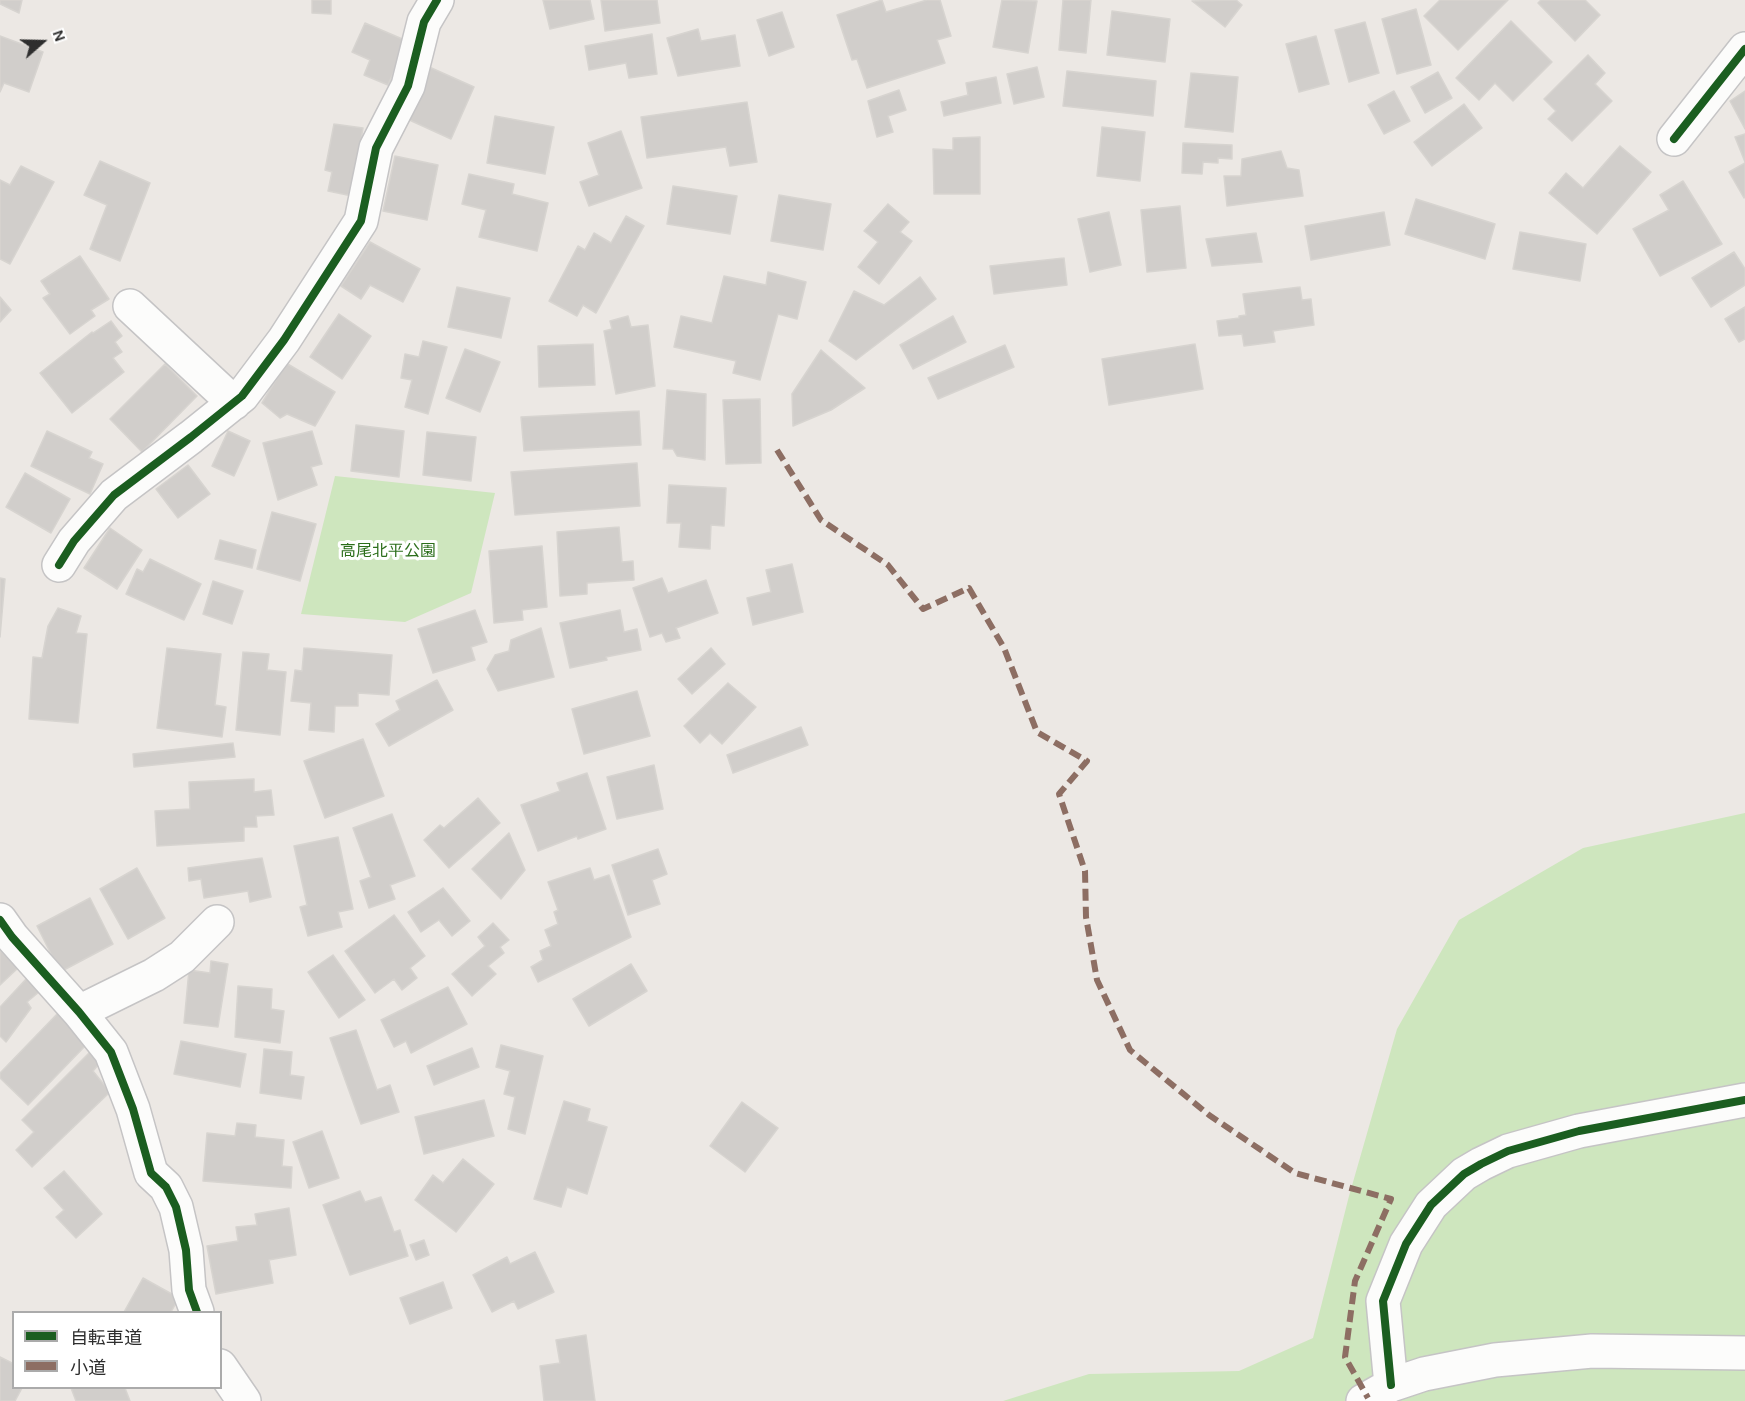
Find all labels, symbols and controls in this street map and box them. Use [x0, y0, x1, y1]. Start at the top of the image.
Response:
north arrow [12, 12, 72, 72]
text: N [48, 27, 70, 44]
park label: 高尾北平公園 [340, 541, 436, 561]
legend [12, 1311, 222, 1389]
text: 自転車道 [70, 1327, 142, 1349]
text: 小道 [70, 1357, 106, 1379]

